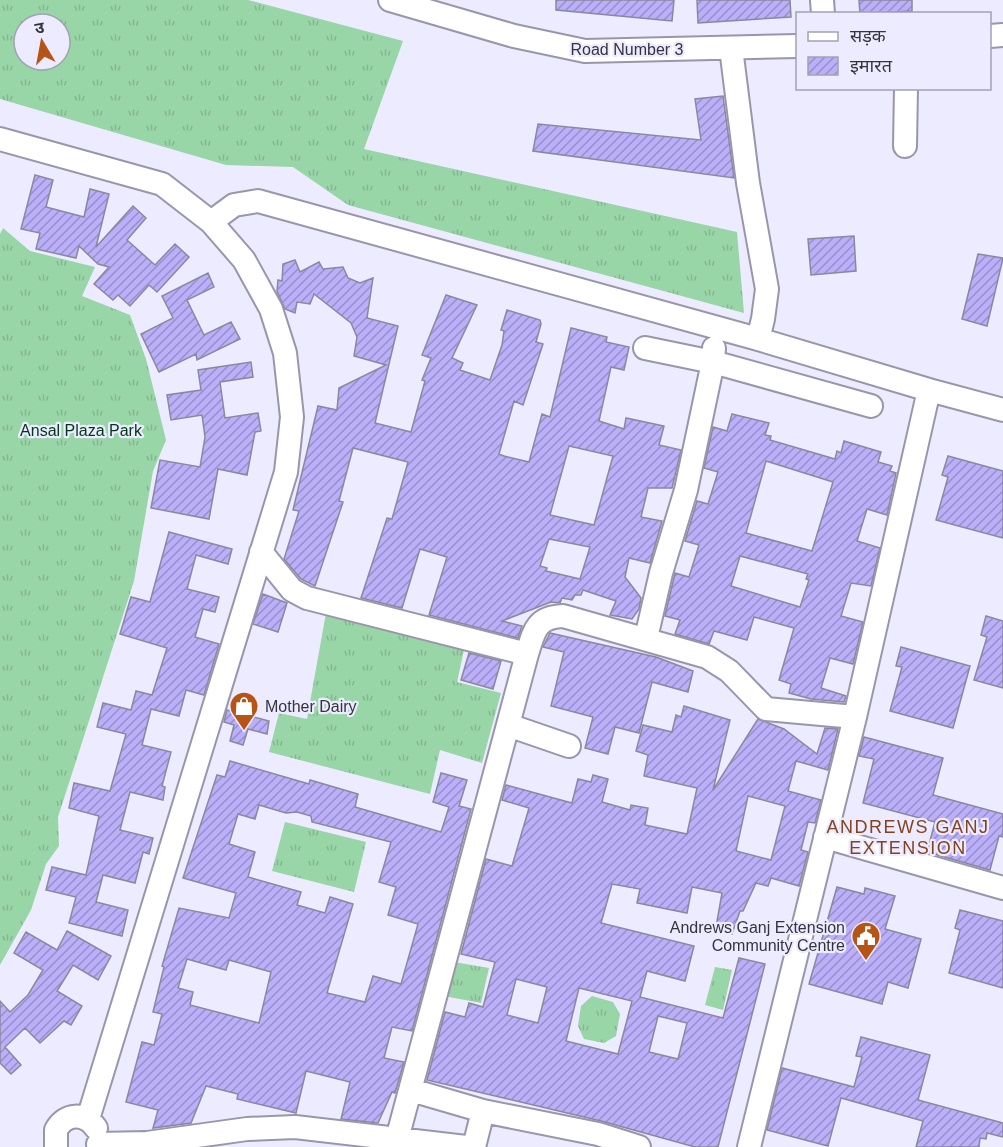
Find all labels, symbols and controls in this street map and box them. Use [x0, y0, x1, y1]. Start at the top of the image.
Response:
north arrow [12, 12, 72, 72]
legend [796, 12, 991, 90]
text: उ [33, 18, 46, 37]
text: सड़क [850, 26, 887, 46]
street label: Road Number 3 [571, 41, 684, 58]
text: इमारत [850, 56, 893, 76]
park label: Ansal Plaza Park [20, 422, 143, 439]
shop icon: Mother Dairy [228, 690, 260, 732]
place label: Mother Dairy [265, 698, 357, 715]
district label: ANDREWS GANJ EXTENSION [826, 817, 990, 858]
place label: Andrews Ganj Extension Community Centre [670, 919, 845, 954]
public building icon: Andrews Ganj Extension Community Centre [850, 920, 882, 962]

